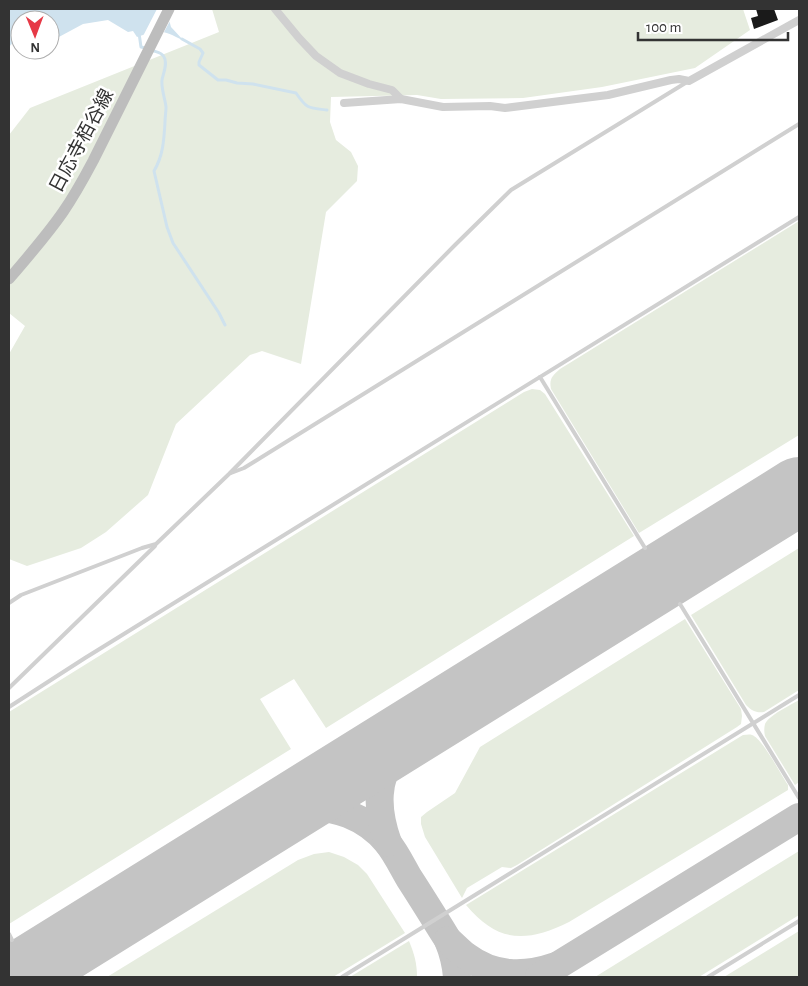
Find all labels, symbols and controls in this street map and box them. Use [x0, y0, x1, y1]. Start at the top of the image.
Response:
north arrow [10, 10, 60, 60]
scale bar [638, 10, 788, 42]
text: 100 m [646, 20, 681, 35]
text: N [30, 40, 40, 54]
street label: 日応寺栢谷線 [45, 85, 117, 196]

